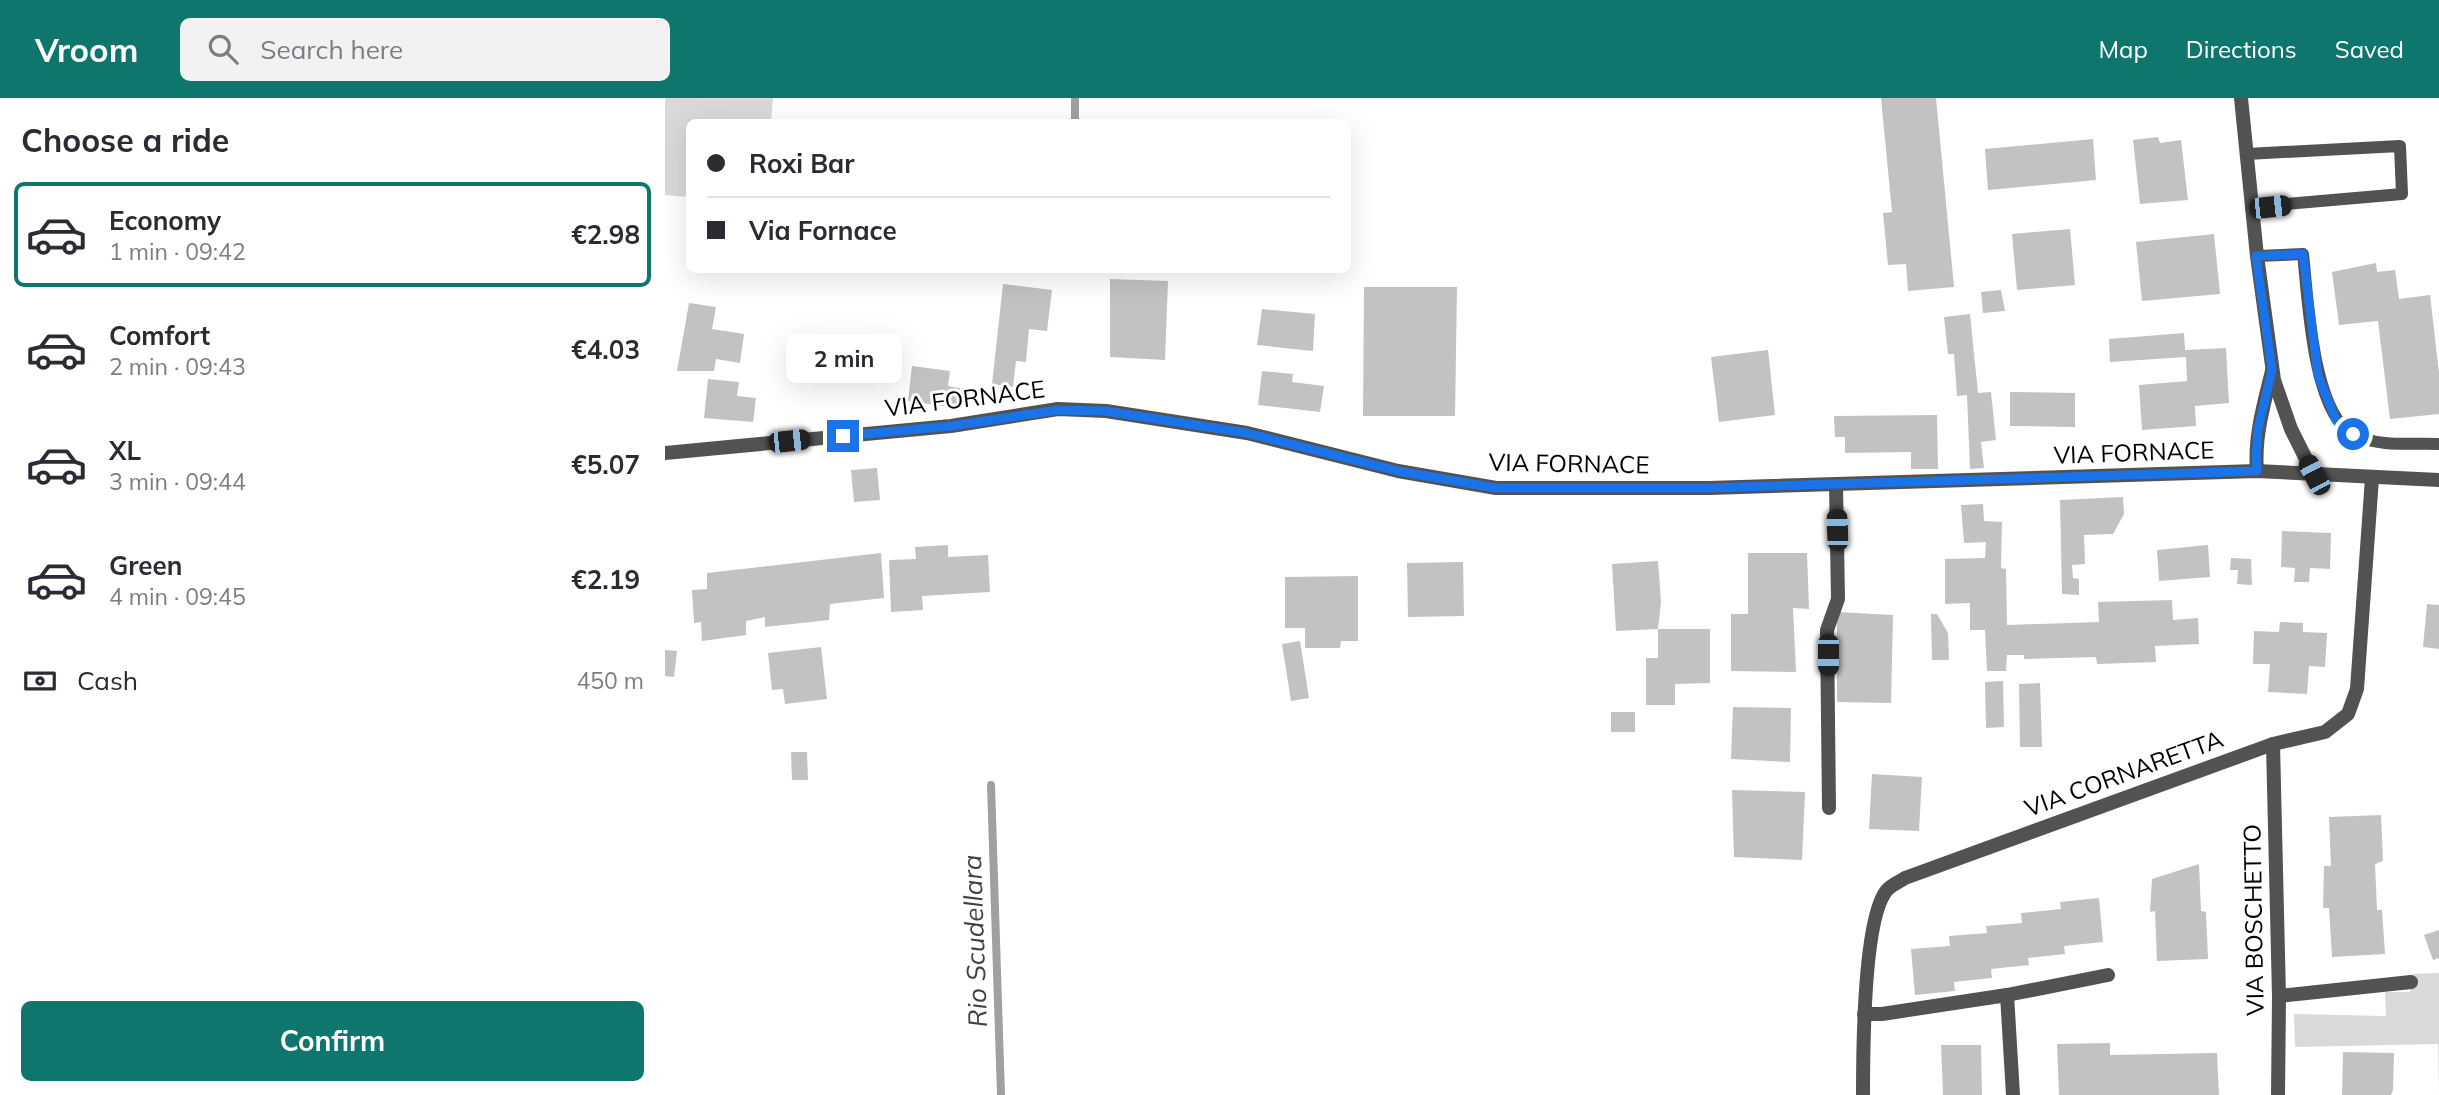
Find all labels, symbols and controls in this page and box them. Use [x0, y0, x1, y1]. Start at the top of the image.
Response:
search box [180, 18, 670, 81]
text: Vroom [35, 29, 138, 70]
icon: search [204, 30, 242, 68]
text: Search here [260, 33, 403, 66]
text: Map [2098, 34, 2148, 64]
text: Directions [2186, 34, 2297, 64]
text: Saved [2335, 34, 2404, 64]
text: Choose a ride [21, 120, 229, 160]
text: Roxi Bar [749, 147, 854, 180]
car [2249, 194, 2292, 220]
icon: car [25, 203, 88, 266]
text: Economy [109, 204, 221, 237]
text: Via Fornace [749, 214, 897, 247]
text: €2.98 [571, 218, 640, 251]
text: 1 min · 09:42 [109, 237, 246, 266]
icon: car [25, 318, 88, 381]
text: Comfort [109, 319, 210, 352]
text: €4.03 [571, 333, 640, 366]
callout: 2 min [785, 334, 901, 384]
text: 2 min [814, 344, 874, 373]
text: 2 min · 09:43 [109, 352, 246, 381]
street label: VIA FORNACE [883, 373, 1047, 423]
route start [2337, 418, 2369, 450]
route end [827, 420, 859, 452]
car [768, 428, 811, 454]
icon: car [25, 433, 88, 496]
text: XL [109, 434, 141, 467]
street label: VIA FORNACE [2053, 434, 2215, 470]
street label: VIA FORNACE [1488, 447, 1650, 479]
text: €5.07 [571, 448, 640, 481]
car [2295, 452, 2334, 498]
text: 3 min · 09:44 [109, 467, 246, 496]
car [1826, 509, 1849, 551]
icon: car [25, 548, 88, 611]
text: Green [109, 549, 182, 582]
text: €2.19 [571, 563, 640, 596]
text: 4 min · 09:45 [109, 582, 246, 611]
car [1818, 634, 1839, 676]
icon: cash [21, 662, 59, 700]
text: Cash [77, 664, 138, 697]
text: 450 m [576, 666, 644, 695]
street label: VIA CORNARETTA [2020, 723, 2227, 823]
street label: VIA BOSCHETTO [2236, 824, 2270, 1016]
water label: Rio Scudellara [955, 854, 994, 1028]
button: Confirm [21, 1001, 644, 1081]

